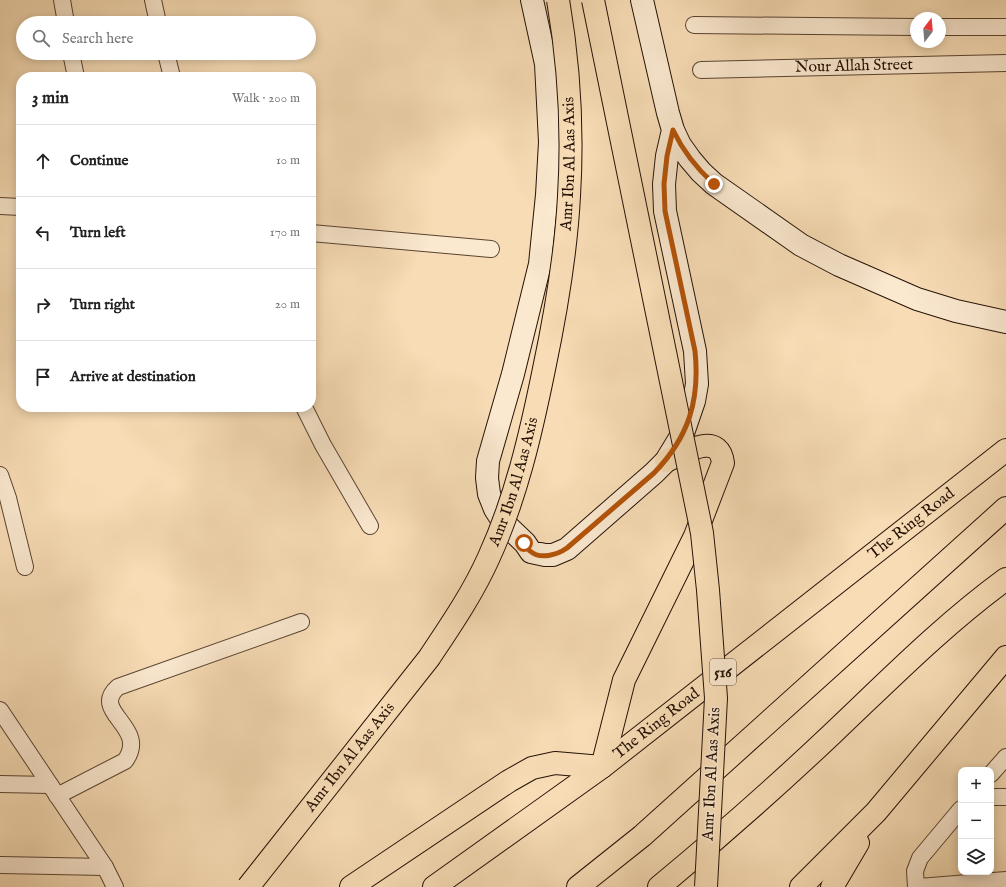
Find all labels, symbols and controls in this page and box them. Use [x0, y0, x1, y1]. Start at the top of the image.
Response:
north arrow [910, 12, 946, 48]
search box [16, 16, 316, 60]
icon: search [30, 27, 52, 49]
text: Search here [62, 29, 133, 48]
street label: Nour Allah Street [795, 55, 914, 78]
text: 3 min [32, 88, 69, 109]
text: Walk · 200 m [232, 90, 300, 107]
street label: Amr Ibn Al Aas Axis [556, 96, 581, 233]
icon: ahead [32, 150, 54, 172]
text: Continue [70, 151, 128, 170]
text: 10 m [276, 152, 300, 169]
route end [705, 175, 723, 193]
icon: left [32, 222, 54, 244]
text: Turn left [70, 223, 126, 242]
text: 170 m [270, 224, 300, 241]
icon: right [32, 294, 54, 316]
text: Turn right [70, 295, 135, 314]
text: 20 m [275, 296, 300, 313]
icon: arrive [32, 366, 54, 388]
text: Arrive at destination [70, 367, 196, 386]
street label: Amr Ibn Al Aas Axis [484, 415, 543, 550]
street label: The Ring Road [864, 484, 959, 564]
route start [515, 534, 533, 552]
road number: 516 [710, 659, 736, 685]
street label: The Ring Road [610, 684, 704, 764]
street label: Amr Ibn Al Aas Axis [300, 698, 400, 817]
street label: Amr Ibn Al Aas Axis [698, 706, 726, 842]
map controls [958, 767, 994, 875]
button: + [958, 767, 994, 803]
button: − [958, 803, 994, 839]
button: layers [958, 839, 994, 875]

